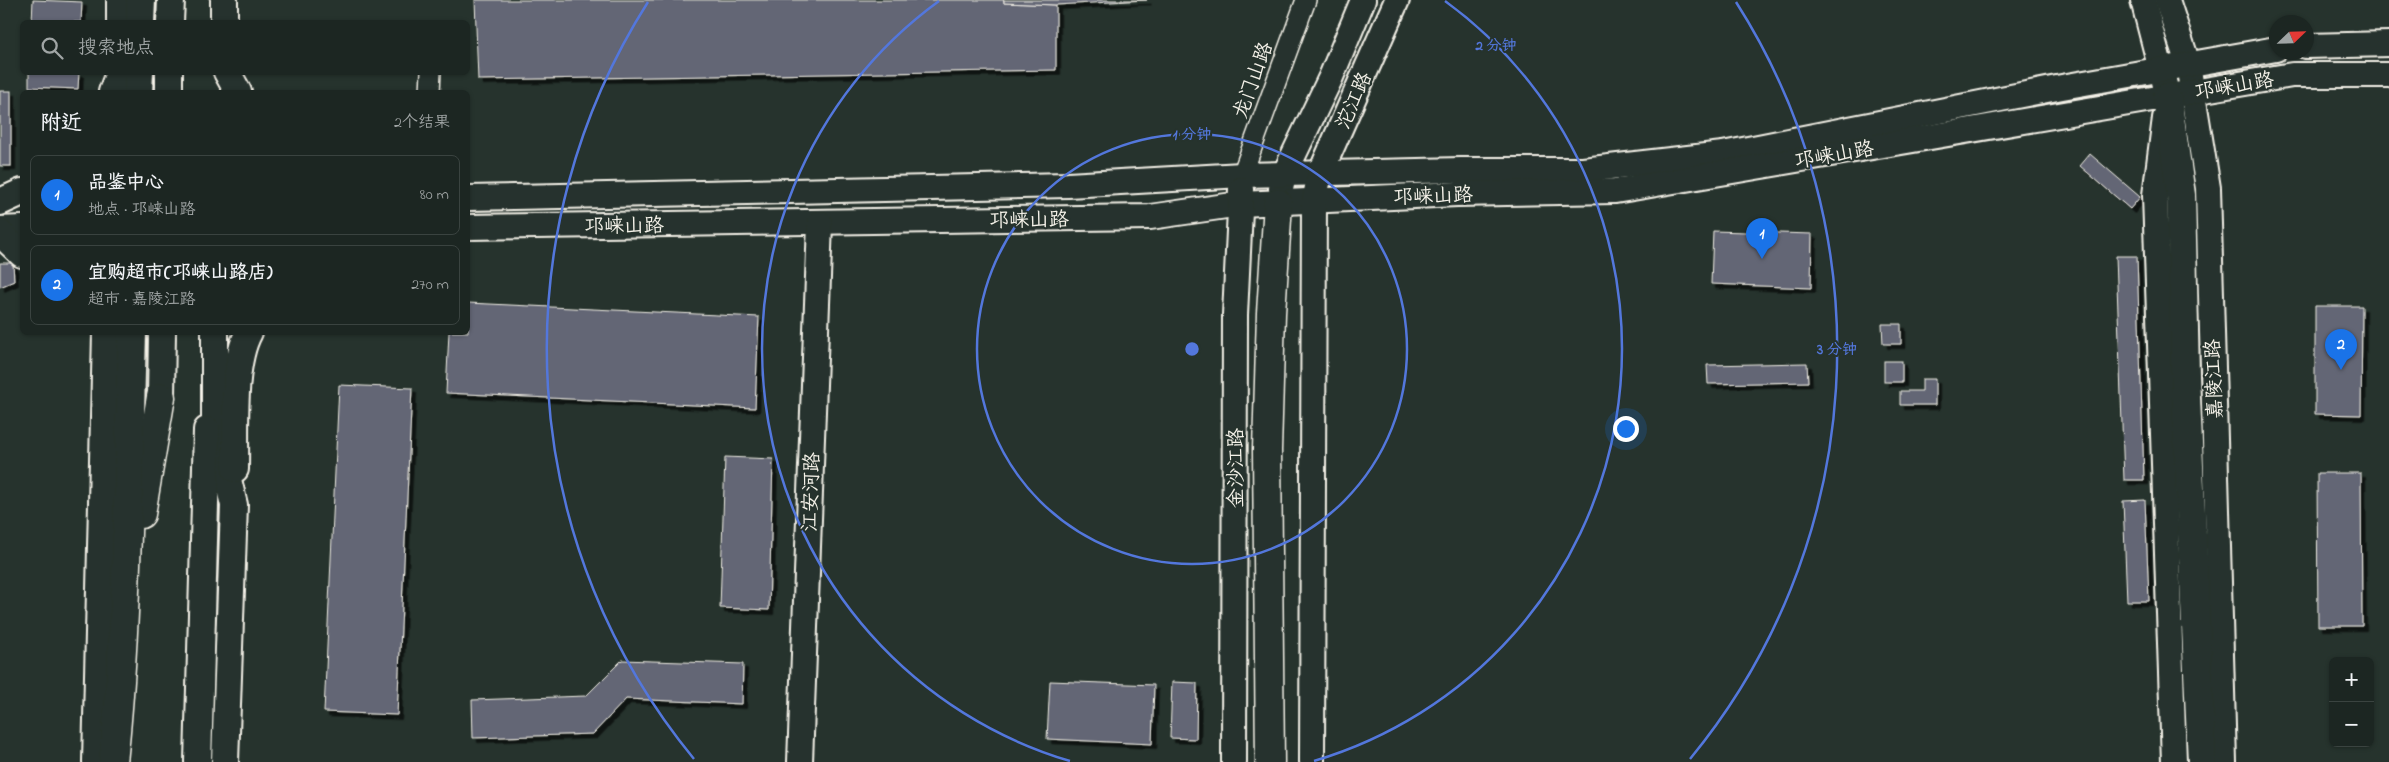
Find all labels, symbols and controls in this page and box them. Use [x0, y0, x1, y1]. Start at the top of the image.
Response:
north arrow [2269, 15, 2314, 60]
search box [20, 20, 470, 75]
icon: search [38, 34, 66, 62]
text: 搜索地点 [78, 35, 154, 62]
text: 2 分钟 [1474, 35, 1517, 57]
street label: 龙门山路 [1227, 37, 1282, 123]
street label: 邛崃山路 [2193, 66, 2277, 109]
street label: 沱江路 [1330, 67, 1381, 134]
text: 附近 [40, 109, 82, 139]
text: 2个结果 [394, 111, 450, 135]
text: 1 分钟 [1173, 124, 1211, 146]
street label: 邛崃山路 [1793, 135, 1877, 178]
text: 品鉴中心 [88, 170, 164, 197]
street label: 邛崃山路 [1393, 182, 1475, 213]
text: 1 [54, 183, 60, 207]
text: 80 m [420, 183, 449, 207]
text: 地点 · 邛崃山路 [88, 198, 195, 222]
street label: 邛崃山路 [989, 206, 1070, 237]
street label: 邛崃山路 [584, 212, 665, 243]
pin: 1 [1746, 218, 1778, 259]
text: 宜购超市(邛崃山路店) [88, 260, 273, 287]
text: 2 [53, 273, 61, 297]
text: 270 m [411, 273, 449, 297]
text: 超市 · 嘉陵江路 [88, 288, 195, 312]
pin: 2 [2325, 329, 2357, 370]
street label: 嘉陵江路 [2200, 337, 2231, 419]
text: 3 分钟 [1816, 339, 1857, 361]
centre of rings [1183, 340, 1201, 358]
your location [1613, 416, 1639, 442]
street label: 金沙江路 [1223, 427, 1252, 508]
street label: 江安河路 [797, 451, 828, 533]
map controls [2329, 657, 2374, 747]
button: + [2329, 657, 2374, 702]
button: − [2329, 702, 2374, 747]

